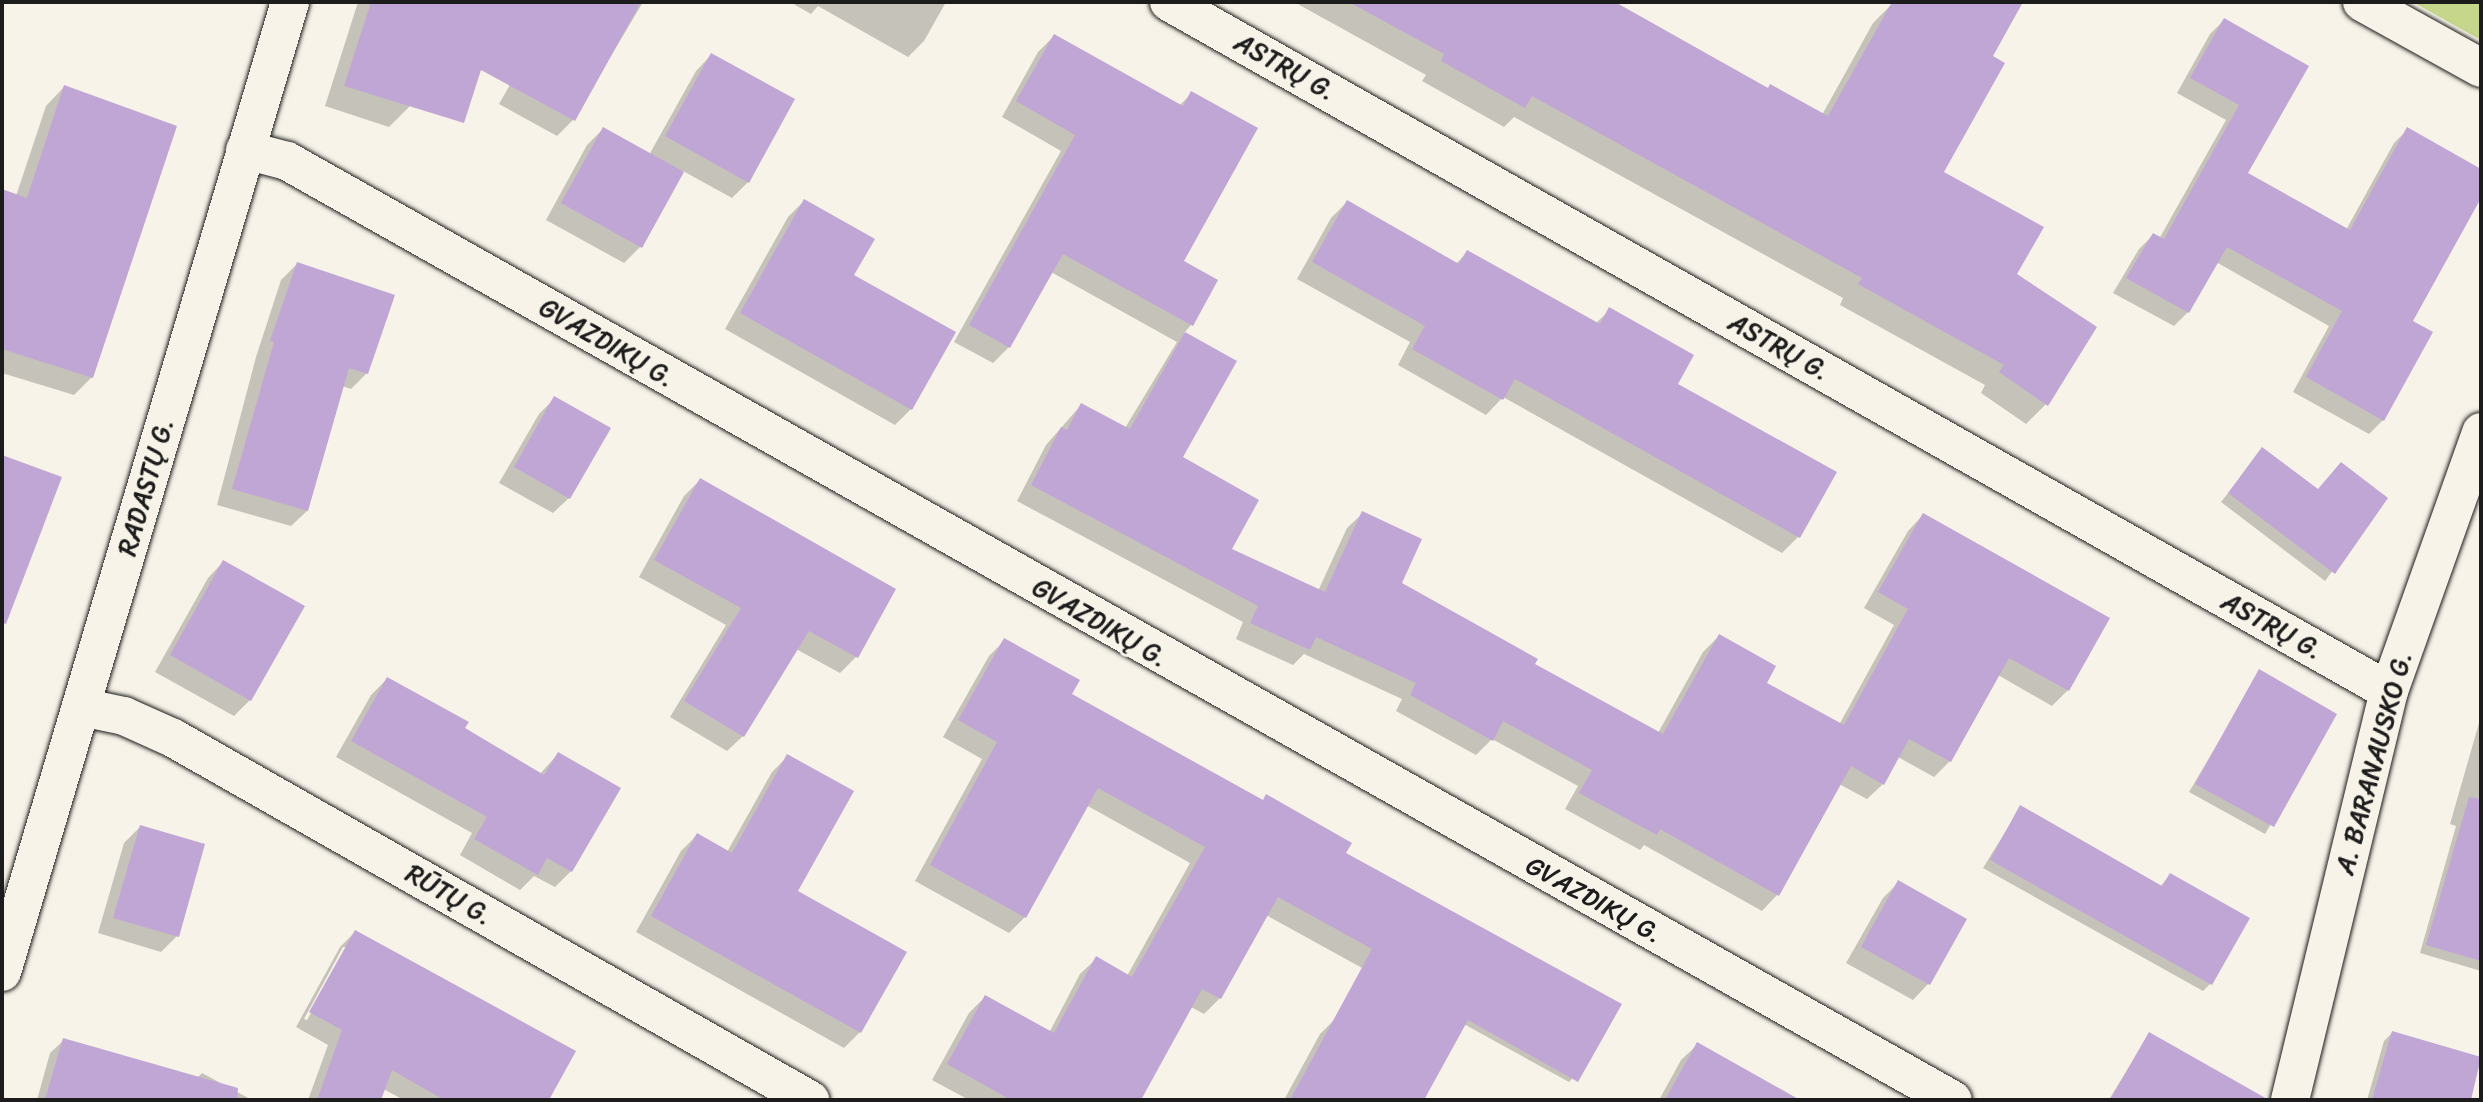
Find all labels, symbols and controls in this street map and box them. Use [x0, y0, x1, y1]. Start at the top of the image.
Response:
street label: ASTRŲ G. [1229, 27, 1341, 107]
street label: GVAZDIKŲ G. [534, 292, 680, 394]
street label: ASTRŲ G. [1723, 307, 1835, 387]
street label: RADASTŲ G. [111, 415, 181, 559]
street label: GVAZDIKŲ G. [1027, 572, 1173, 674]
street label: ASTRŲ G. [2216, 586, 2328, 666]
street label: A. BARANAUSKO G. [2329, 648, 2419, 878]
street label: GVAZDIKŲ G. [1520, 850, 1668, 950]
street label: RŪTŲ G. [400, 858, 498, 932]

